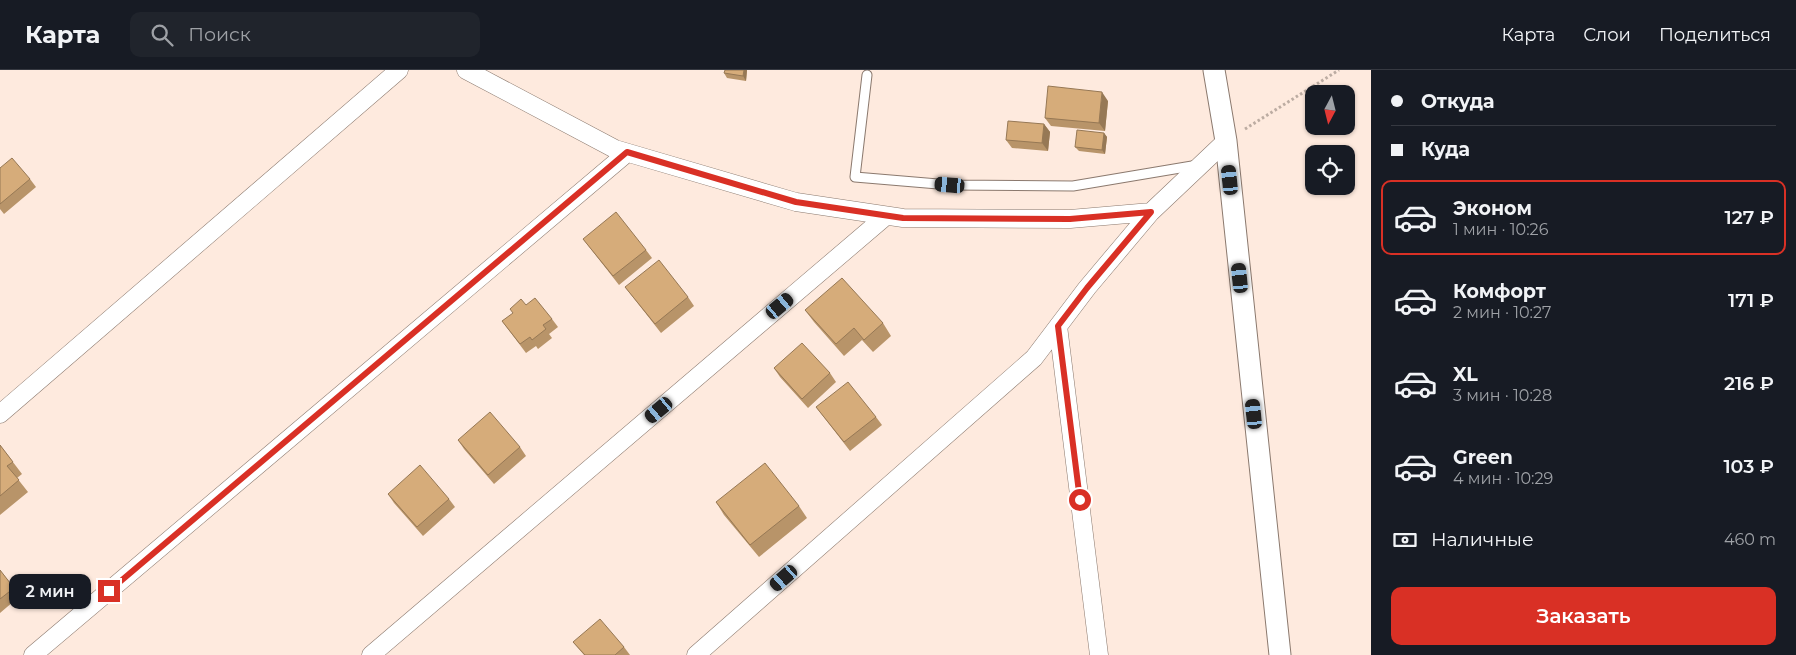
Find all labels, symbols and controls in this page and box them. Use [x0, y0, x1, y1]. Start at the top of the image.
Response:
search box [130, 12, 480, 57]
text: Карта [25, 20, 100, 49]
icon: search [148, 21, 176, 49]
text: Поиск [188, 23, 251, 46]
text: Карта [1501, 24, 1555, 46]
text: Слои [1583, 24, 1631, 46]
text: Поделиться [1659, 24, 1771, 46]
north arrow [1305, 85, 1355, 135]
map controls [1305, 85, 1355, 195]
text: Откуда [1421, 90, 1495, 113]
text: Куда [1421, 138, 1470, 161]
button: locate [1305, 145, 1355, 195]
car [1220, 164, 1239, 196]
car [934, 176, 965, 194]
icon: car [1393, 195, 1438, 240]
text: Эконом [1453, 197, 1532, 220]
text: 127 ₽ [1724, 206, 1774, 229]
text: 1 мин · 10:26 [1453, 220, 1548, 239]
car [1230, 262, 1249, 294]
icon: car [1393, 278, 1438, 323]
text: Комфорт [1453, 280, 1546, 303]
text: 171 ₽ [1728, 289, 1774, 312]
car [763, 291, 796, 321]
text: 2 мин · 10:27 [1453, 303, 1551, 322]
icon: car [1393, 361, 1438, 406]
text: XL [1453, 363, 1478, 386]
text: 216 ₽ [1724, 372, 1774, 395]
text: 3 мин · 10:28 [1453, 386, 1552, 405]
car [642, 395, 675, 425]
car [1244, 398, 1263, 430]
icon: car [1393, 444, 1438, 489]
text: Green [1453, 446, 1513, 469]
text: 103 ₽ [1723, 455, 1774, 478]
text: 4 мин · 10:29 [1453, 469, 1553, 488]
route start [1069, 489, 1091, 511]
icon: cash [1391, 526, 1419, 554]
text: Наличные [1431, 528, 1534, 551]
text: 460 m [1724, 530, 1776, 549]
car [767, 562, 800, 594]
callout: 2 мин [9, 574, 92, 608]
route end [98, 580, 120, 602]
text: 2 мин [26, 582, 74, 601]
button: Заказать [1391, 587, 1776, 645]

